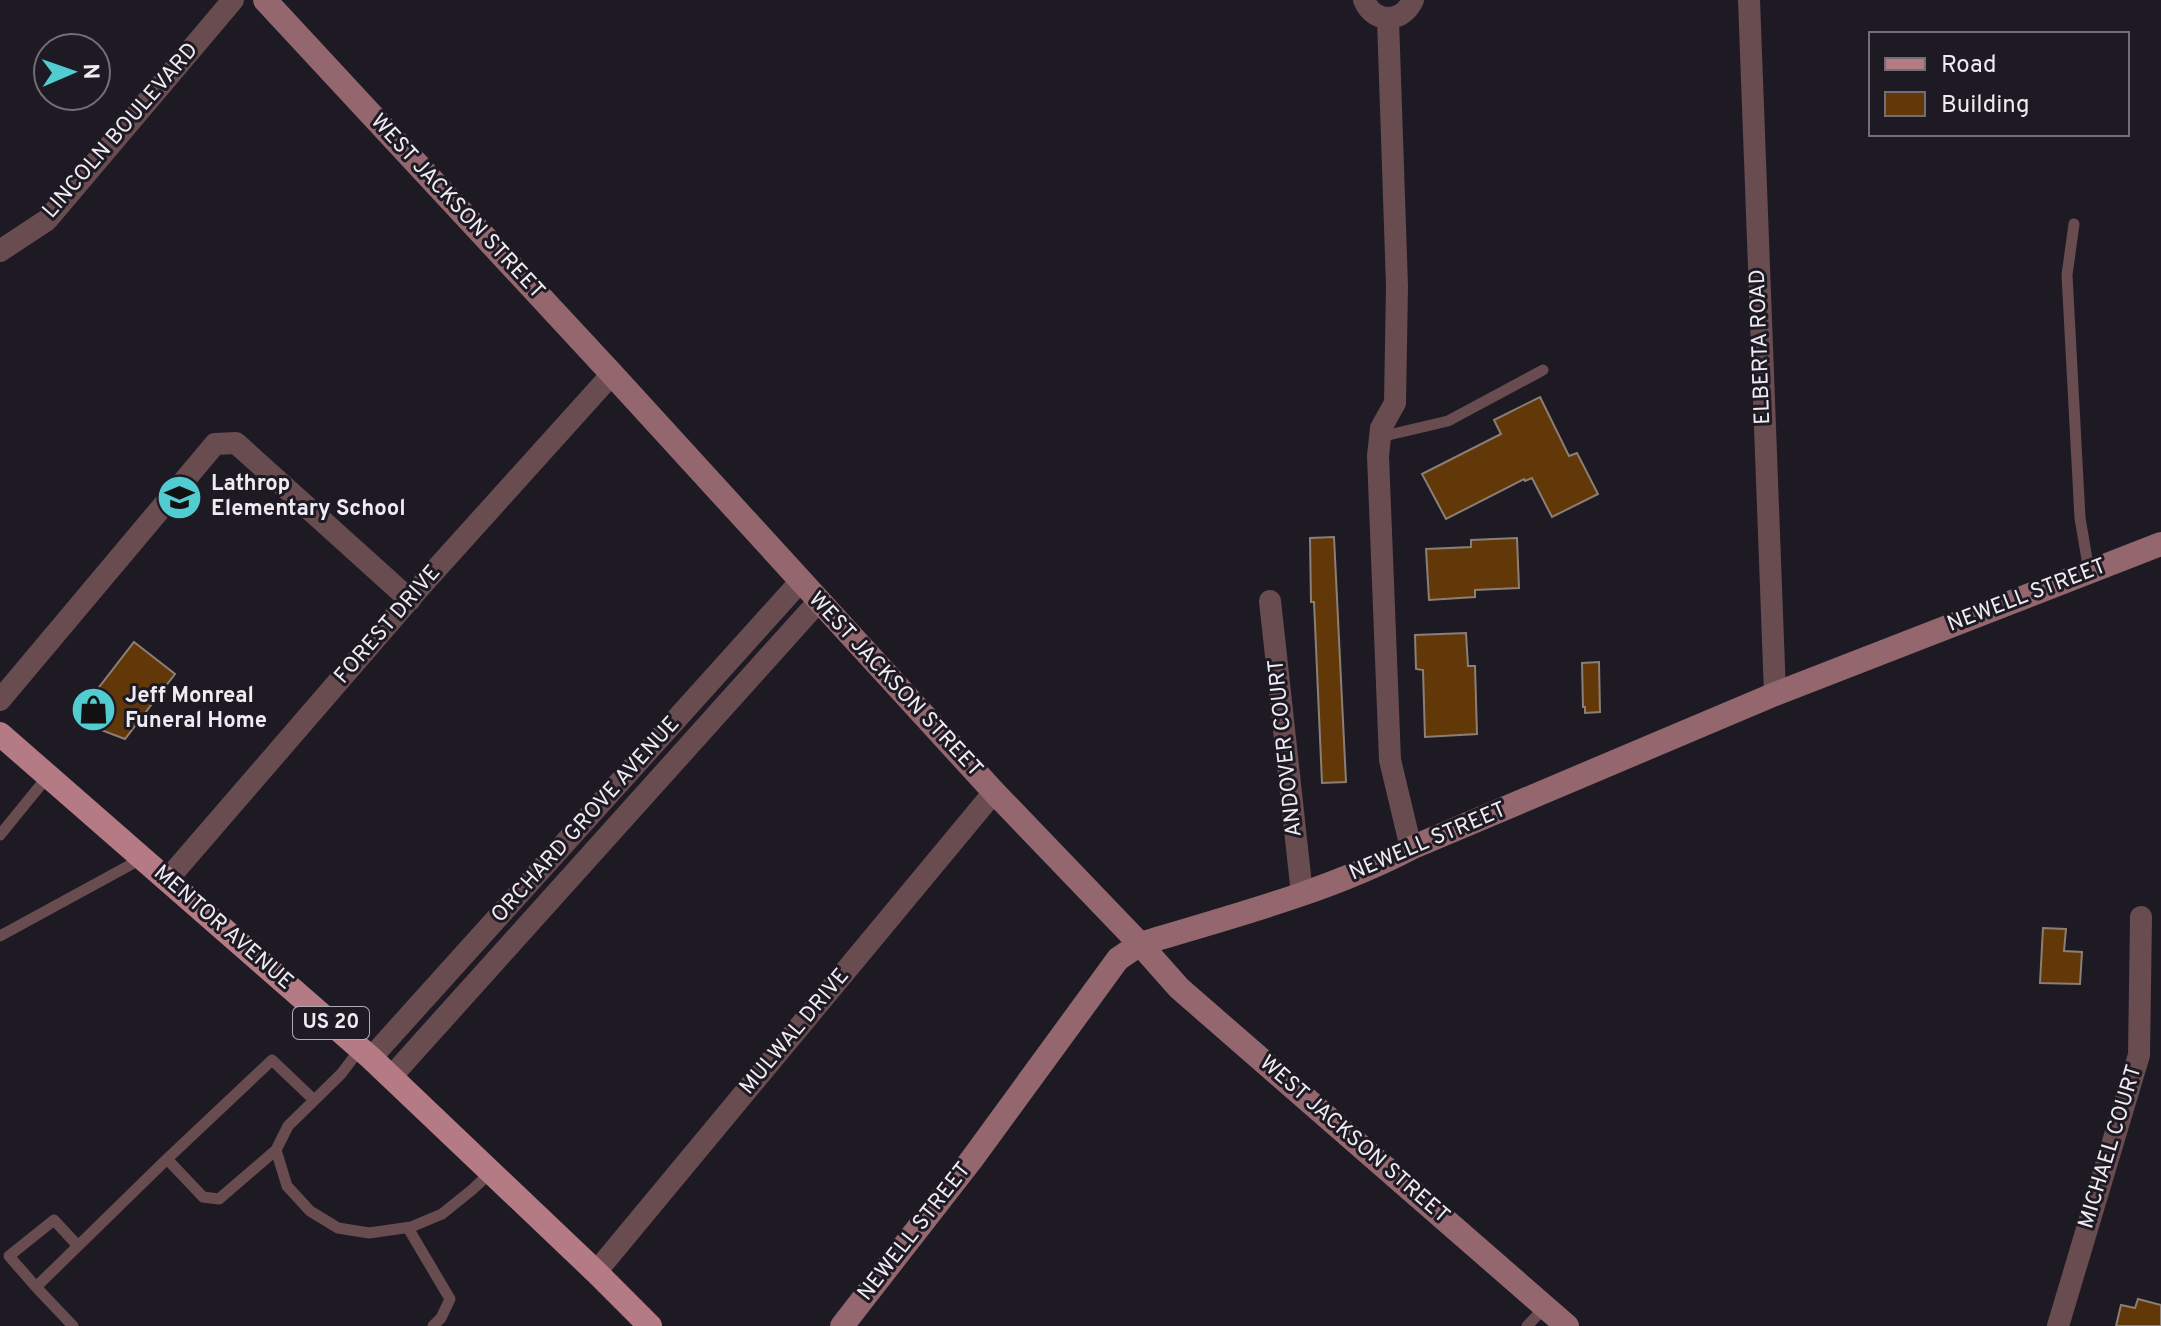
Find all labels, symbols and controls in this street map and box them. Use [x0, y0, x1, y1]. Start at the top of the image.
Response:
north arrow [32, 32, 112, 112]
legend [1869, 32, 2129, 136]
street label: LINCOLN BOULEVARD [38, 38, 204, 224]
text: Road [1941, 51, 1997, 81]
text: Building [1941, 91, 2030, 121]
street label: WEST JACKSON STREET [364, 109, 550, 305]
street label: ELBERTA ROAD [1745, 269, 1777, 425]
place label: Lathrop Elementary School [211, 471, 406, 523]
school or university icon: Lathrop Elementary School [156, 473, 204, 521]
street label: NEWELL STREET [1944, 553, 2110, 639]
street label: FOREST DRIVE [329, 560, 447, 690]
street label: WEST JACKSON STREET [802, 587, 988, 783]
street label: ANDOVER COURT [1263, 658, 1309, 838]
place label: Jeff Monreal Funeral Home [125, 683, 267, 735]
shop icon: Jeff Monreal Funeral Home [70, 685, 118, 733]
street label: ORCHARD GROVE AVENUE [486, 711, 686, 929]
street label: NEWELL STREET [1345, 797, 1511, 887]
street label: MENTOR AVENUE [147, 860, 299, 996]
street label: MULWAL DRIVE [734, 963, 856, 1101]
road number: US 20 [293, 1007, 369, 1039]
street label: WEST JACKSON STREET [1253, 1050, 1455, 1230]
street label: MICHAEL COURT [2073, 1062, 2149, 1232]
street label: NEWELL STREET [853, 1157, 977, 1307]

